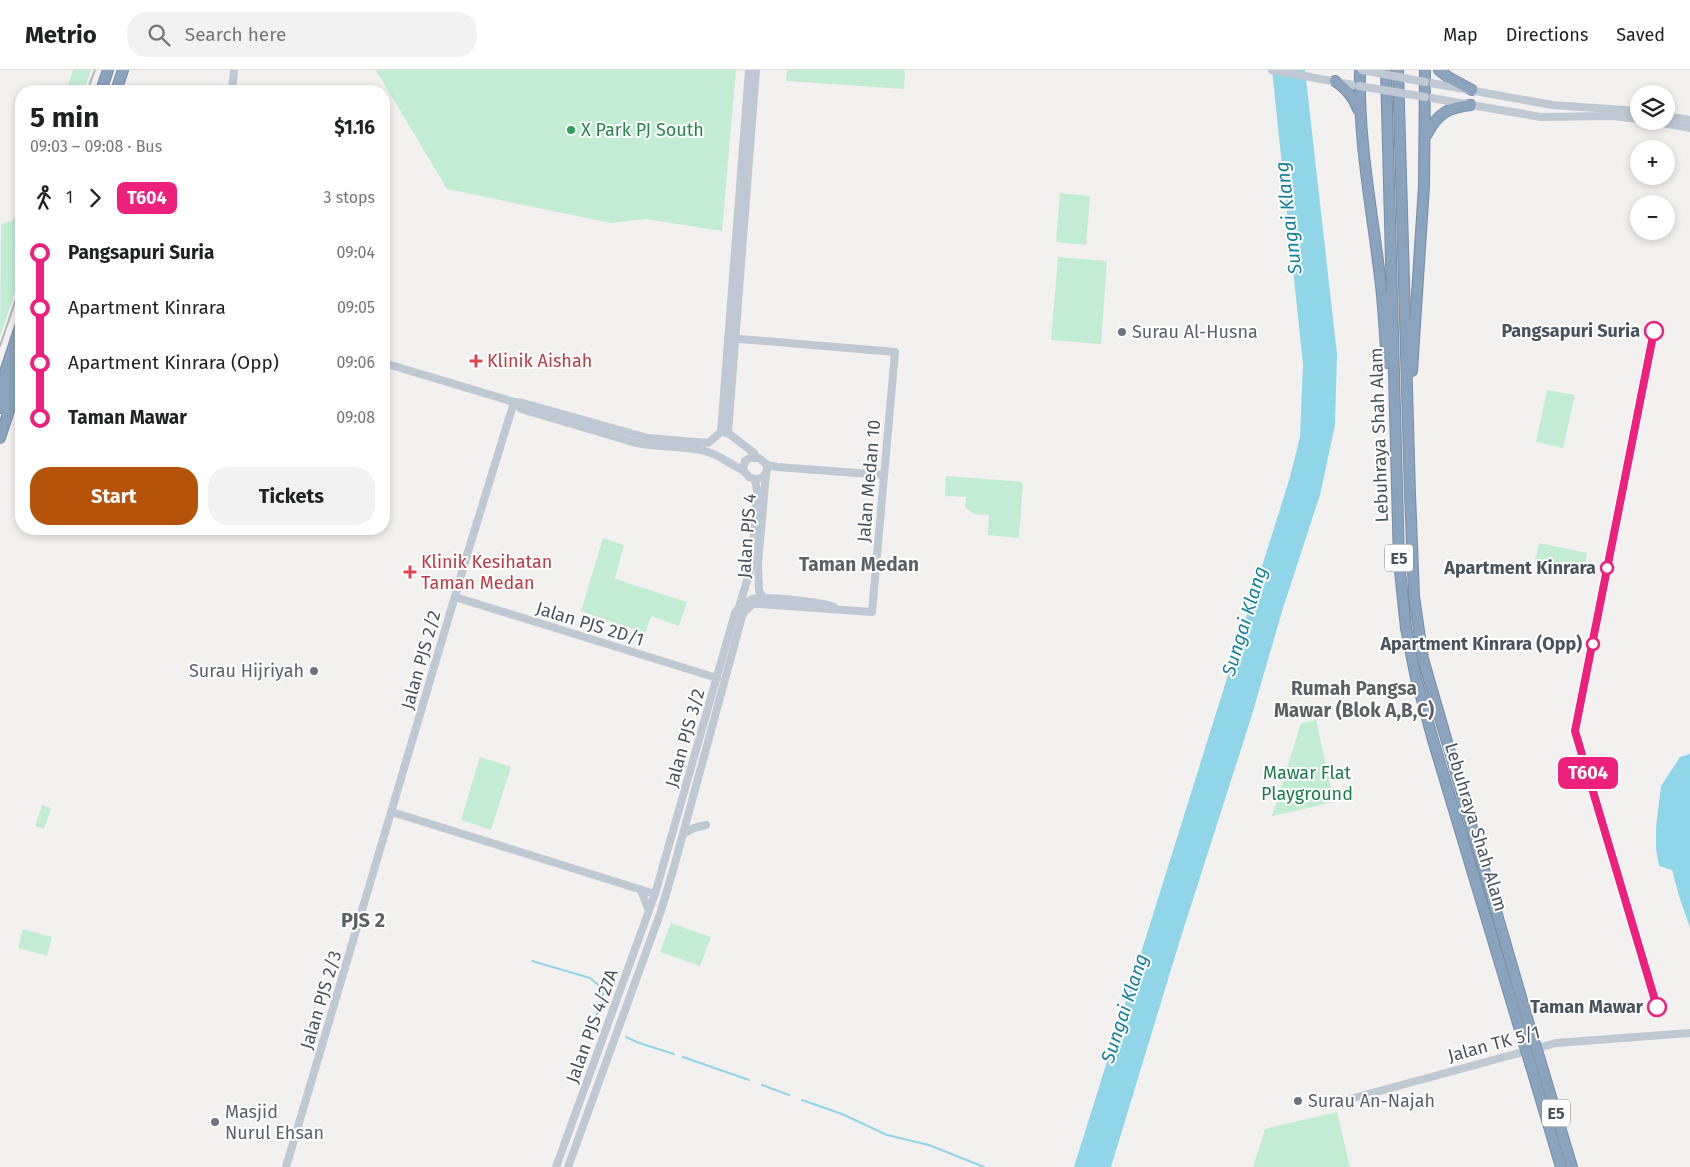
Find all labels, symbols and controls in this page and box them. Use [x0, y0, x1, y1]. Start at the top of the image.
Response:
search box [127, 12, 477, 57]
text: Metrio [25, 21, 97, 49]
icon: search [145, 21, 173, 49]
text: Search here [185, 23, 286, 46]
text: Map [1443, 24, 1478, 46]
text: Directions [1506, 24, 1588, 46]
text: Saved [1616, 24, 1665, 46]
map controls [1630, 85, 1675, 240]
button: layers [1630, 85, 1675, 130]
text: 5 min [30, 101, 99, 134]
text: $1.16 [334, 116, 375, 139]
place label: X Park PJ South [581, 119, 704, 141]
marker: X Park PJ South [565, 124, 577, 136]
text: 09:03 – 09:08 · Bus [30, 137, 162, 156]
button: + [1630, 140, 1675, 185]
water label: Sungai Klang [1270, 160, 1307, 277]
icon: walk [30, 184, 58, 212]
icon: forward [81, 184, 109, 212]
text: T604 [127, 187, 167, 209]
text: 1 [66, 188, 73, 207]
text: 3 stops [323, 188, 375, 207]
button: − [1630, 195, 1675, 240]
text: Pangsapuri Suria [68, 241, 214, 264]
text: 09:04 [337, 243, 375, 262]
text: Apartment Kinrara [68, 296, 226, 319]
text: 09:05 [337, 298, 375, 317]
place label: Pangsapuri Suria [1501, 320, 1640, 342]
place label: Surau Al-Husna [1132, 321, 1258, 343]
marker: Pangsapuri Suria [1644, 321, 1664, 341]
marker: Surau Al-Husna [1116, 326, 1128, 338]
street label: Lebuhraya Shah Alam [1365, 347, 1393, 523]
place label: Klinik Aishah [487, 350, 592, 372]
text: Apartment Kinrara (Opp) [68, 351, 279, 374]
text: 09:06 [337, 353, 375, 372]
marker: Klinik Aishah [469, 354, 483, 368]
text: Taman Mawar [68, 406, 187, 429]
text: 09:08 [336, 408, 375, 427]
street label: Jalan Medan 10 [853, 419, 885, 543]
button: Start [30, 467, 198, 525]
button: Tickets [208, 467, 375, 525]
street label: Jalan PJS 4 [733, 492, 761, 579]
road number: E5 [1385, 544, 1413, 572]
place label: Klinik Kesihatan Taman Medan [421, 551, 552, 594]
district label: Taman Medan [799, 553, 919, 576]
place label: Apartment Kinrara [1443, 557, 1596, 579]
marker: Apartment Kinrara [1600, 561, 1614, 575]
water label: Sungai Klang [1217, 563, 1272, 680]
marker: Klinik Kesihatan Taman Medan [403, 565, 417, 579]
street label: Jalan PJS 2D/1 [533, 597, 647, 651]
street label: Jalan PJS 2/2 [396, 608, 446, 712]
place label: Apartment Kinrara (Opp) [1379, 633, 1582, 655]
marker: Apartment Kinrara (Opp) [1586, 637, 1600, 651]
place label: Surau Hijriyah [189, 660, 304, 682]
marker: Surau Hijriyah [308, 665, 320, 677]
district label: Rumah Pangsa Mawar (Blok A,B,C) [1274, 677, 1434, 722]
street label: Jalan PJS 3/2 [660, 686, 710, 790]
street label: Lebuhraya Shah Alam [1440, 740, 1512, 914]
line badge: T604 [1553, 757, 1623, 789]
park label: Mawar Flat Playground [1261, 762, 1353, 805]
text: T604 [1568, 762, 1608, 784]
district label: PJS 2 [341, 908, 385, 932]
street label: Jalan PJS 2/3 [296, 948, 346, 1052]
water label: Sungai Klang [1096, 951, 1153, 1067]
street label: Jalan PJS 4/27A [561, 965, 623, 1086]
place label: Taman Mawar [1530, 996, 1644, 1018]
marker: Taman Mawar [1647, 997, 1667, 1017]
street label: Jalan TK 5/1 [1445, 1021, 1543, 1067]
place label: Surau An-Najah [1308, 1090, 1435, 1112]
marker: Surau An-Najah [1292, 1095, 1304, 1107]
road number: E5 [1542, 1100, 1570, 1126]
place label: Masjid Nurul Ehsan [225, 1101, 324, 1144]
marker: Masjid Nurul Ehsan [209, 1116, 221, 1128]

